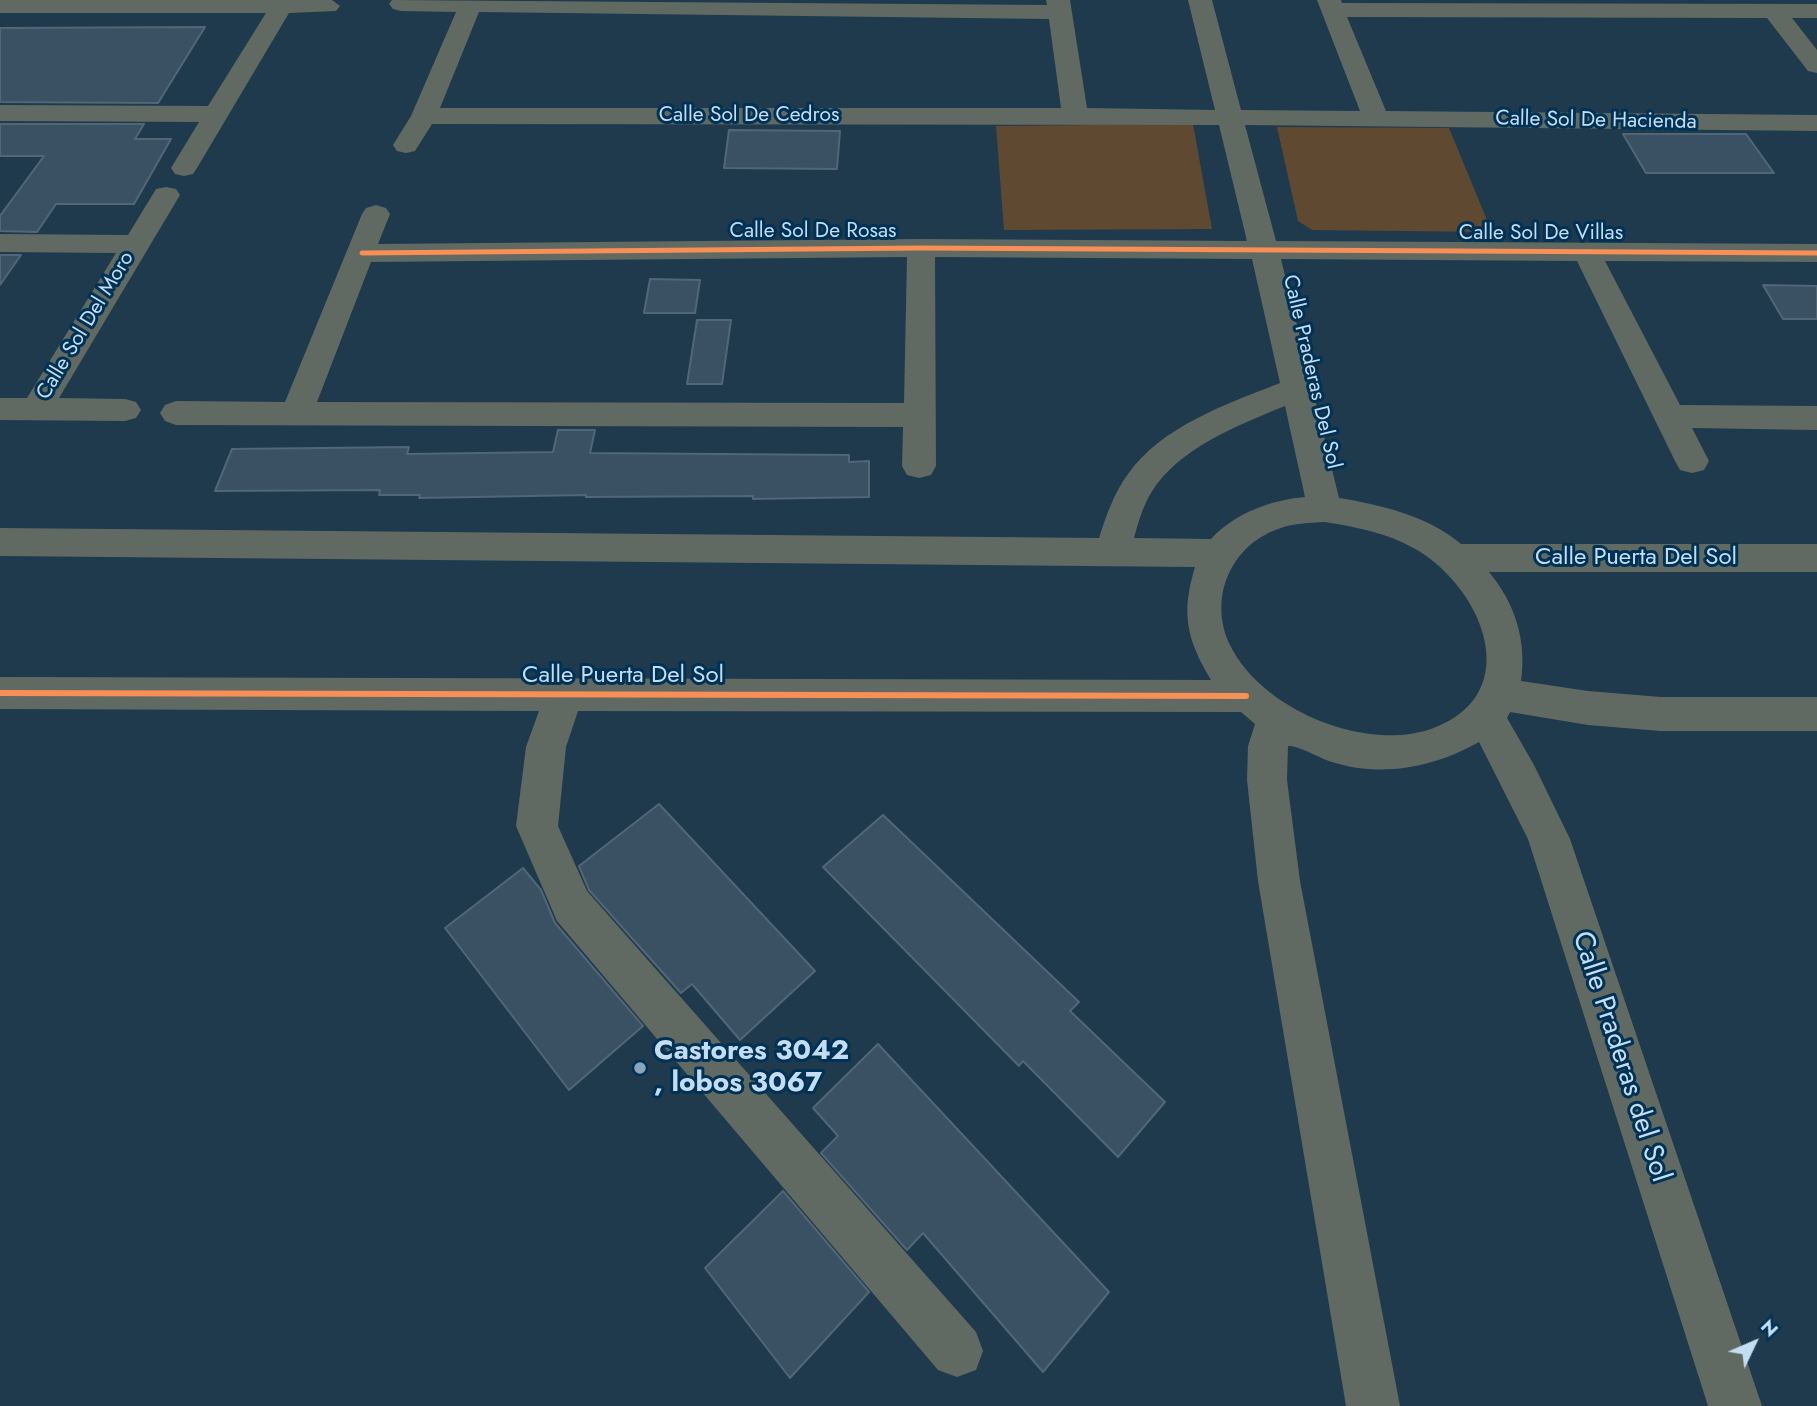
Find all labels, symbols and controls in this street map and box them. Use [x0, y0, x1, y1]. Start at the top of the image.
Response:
street label: Calle Sol De Cedros [659, 103, 839, 129]
street label: Calle Sol De Hacienda [1495, 107, 1697, 135]
street label: Calle Sol De Rosas [729, 219, 897, 245]
street label: Calle Sol De Villas [1459, 221, 1623, 247]
street label: Calle Sol Del Moro [32, 247, 140, 405]
street label: Calle Praderas Del Sol [1276, 272, 1346, 472]
street label: Calle Puerta Del Sol [1535, 544, 1737, 572]
street label: Calle Puerta Del Sol [522, 662, 724, 690]
street label: Calle Praderas del Sol [1564, 927, 1676, 1187]
place label: Castores 3042 , lobos 3067 [654, 1035, 849, 1101]
marker: Castores 3042 , lobos 3067 [632, 1060, 648, 1076]
north arrow [1719, 1308, 1789, 1378]
text: N [1755, 1313, 1784, 1343]

